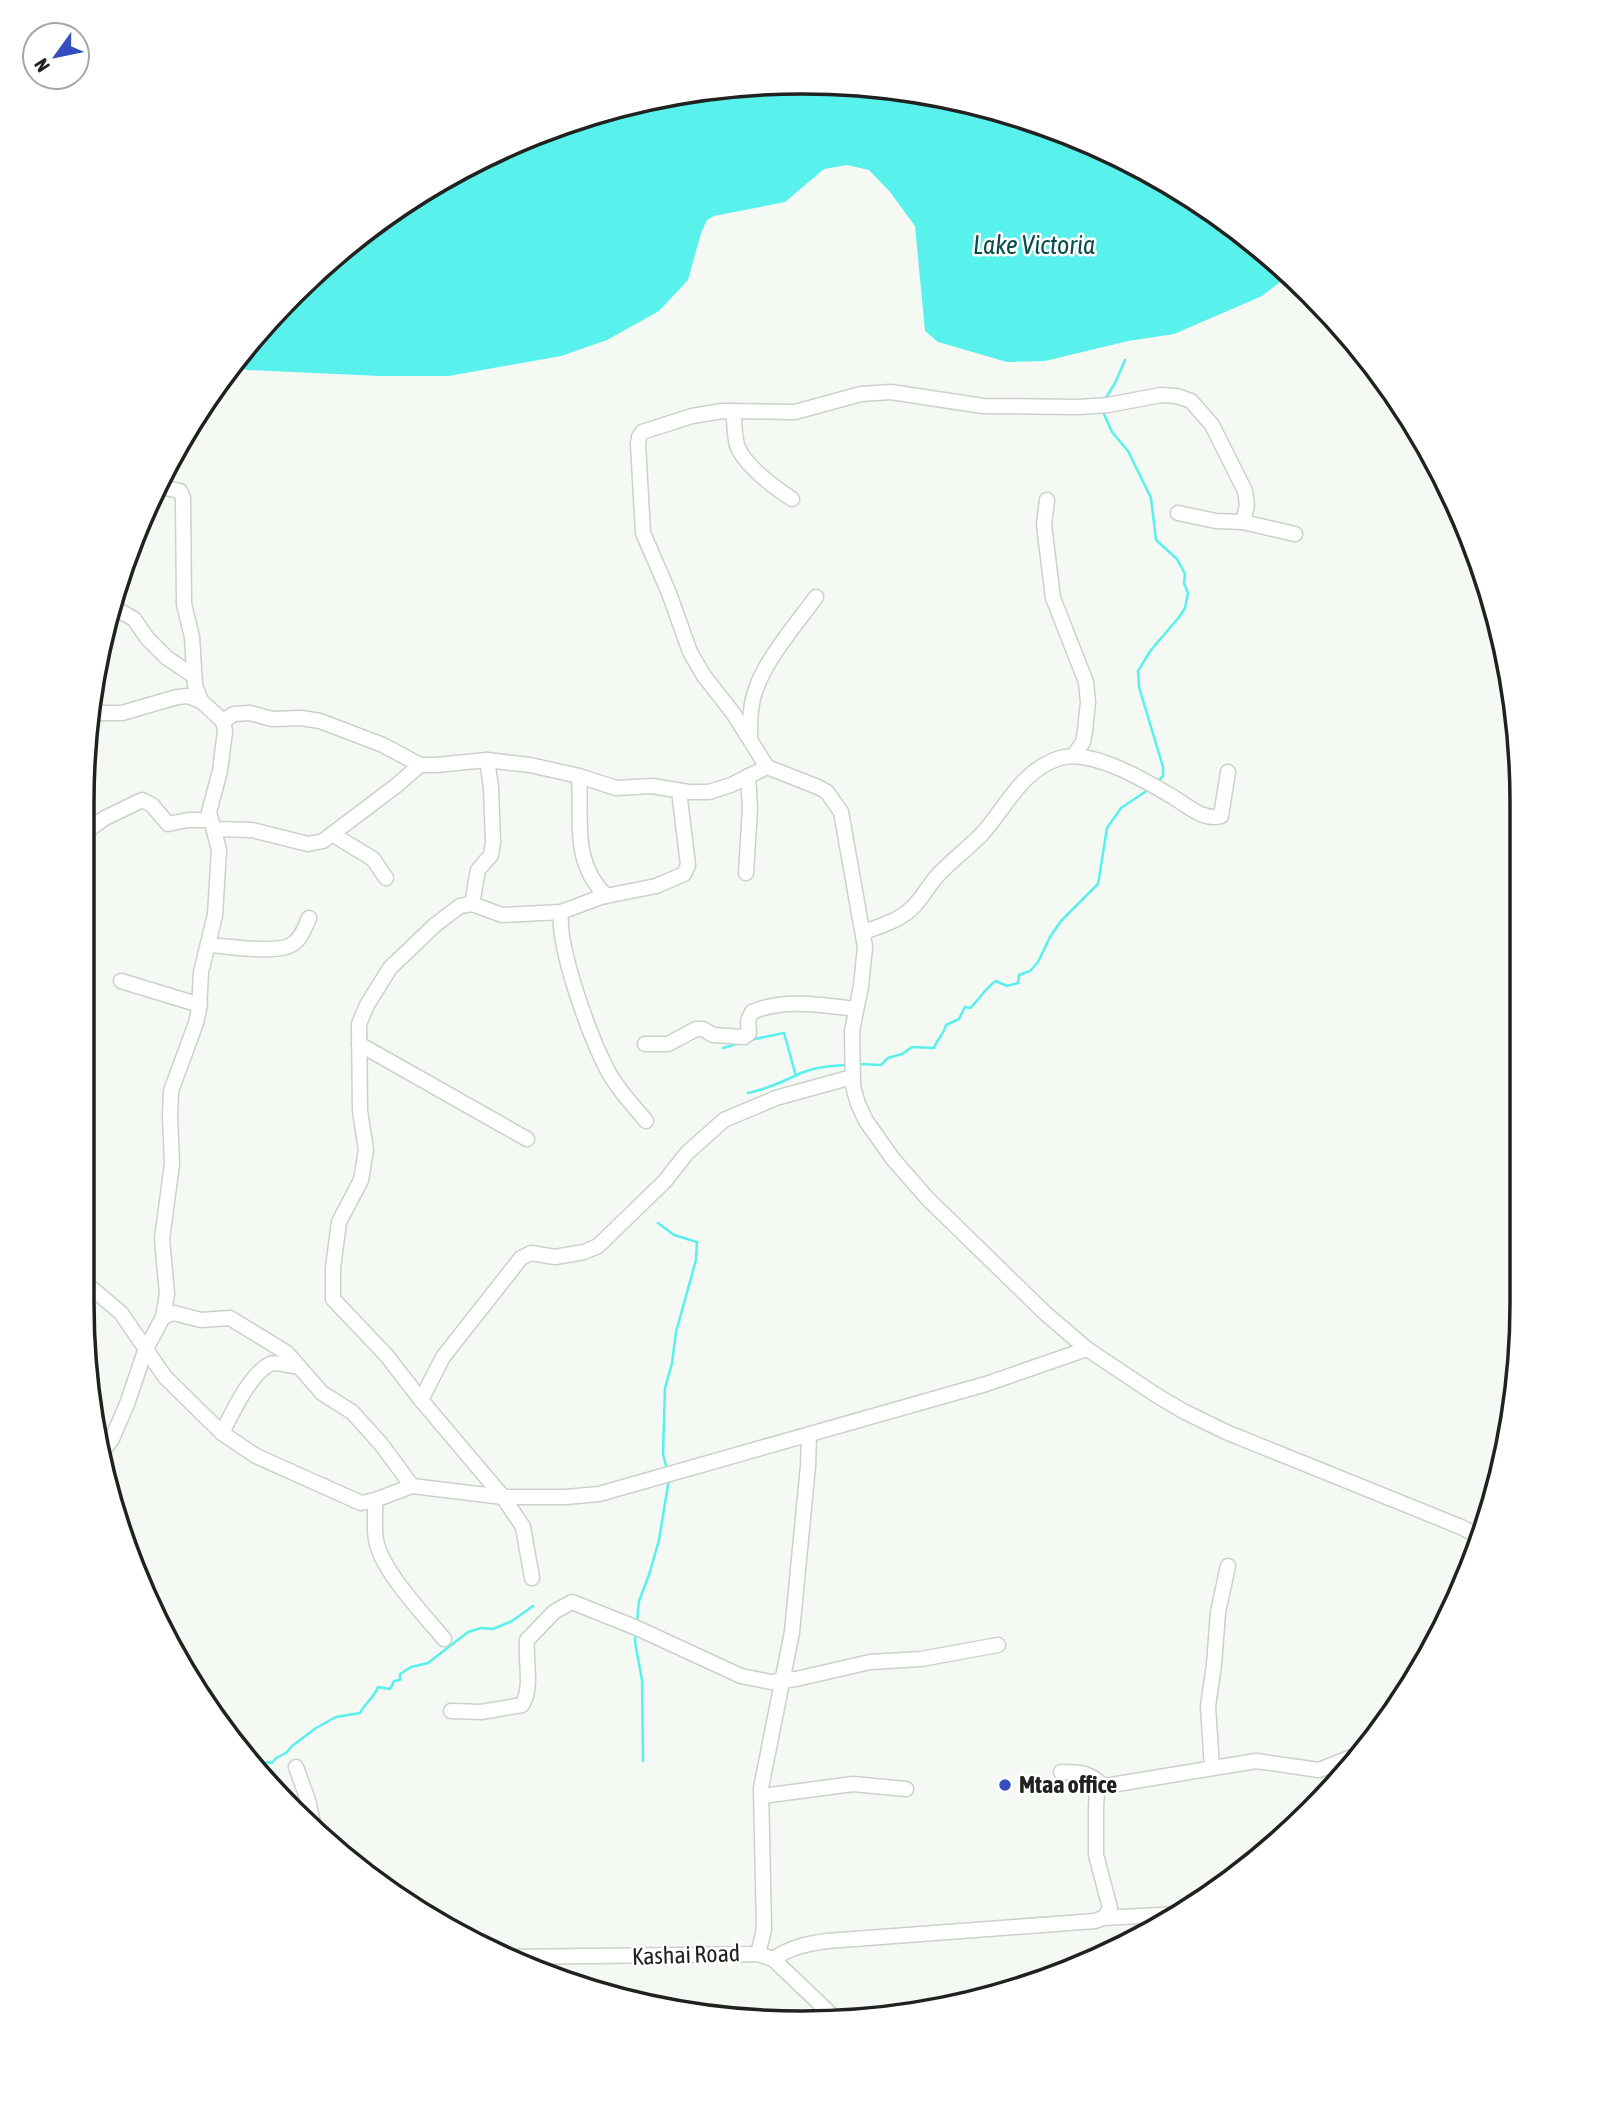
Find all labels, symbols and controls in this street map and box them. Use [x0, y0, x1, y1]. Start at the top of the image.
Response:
north arrow [21, 21, 91, 91]
text: N [29, 55, 54, 76]
water label: Lake Victoria [973, 230, 1095, 260]
place label: Mtaa office [1019, 1771, 1117, 1798]
marker: Mtaa office [997, 1777, 1013, 1793]
street label: Kashai Road [631, 1939, 741, 1970]

